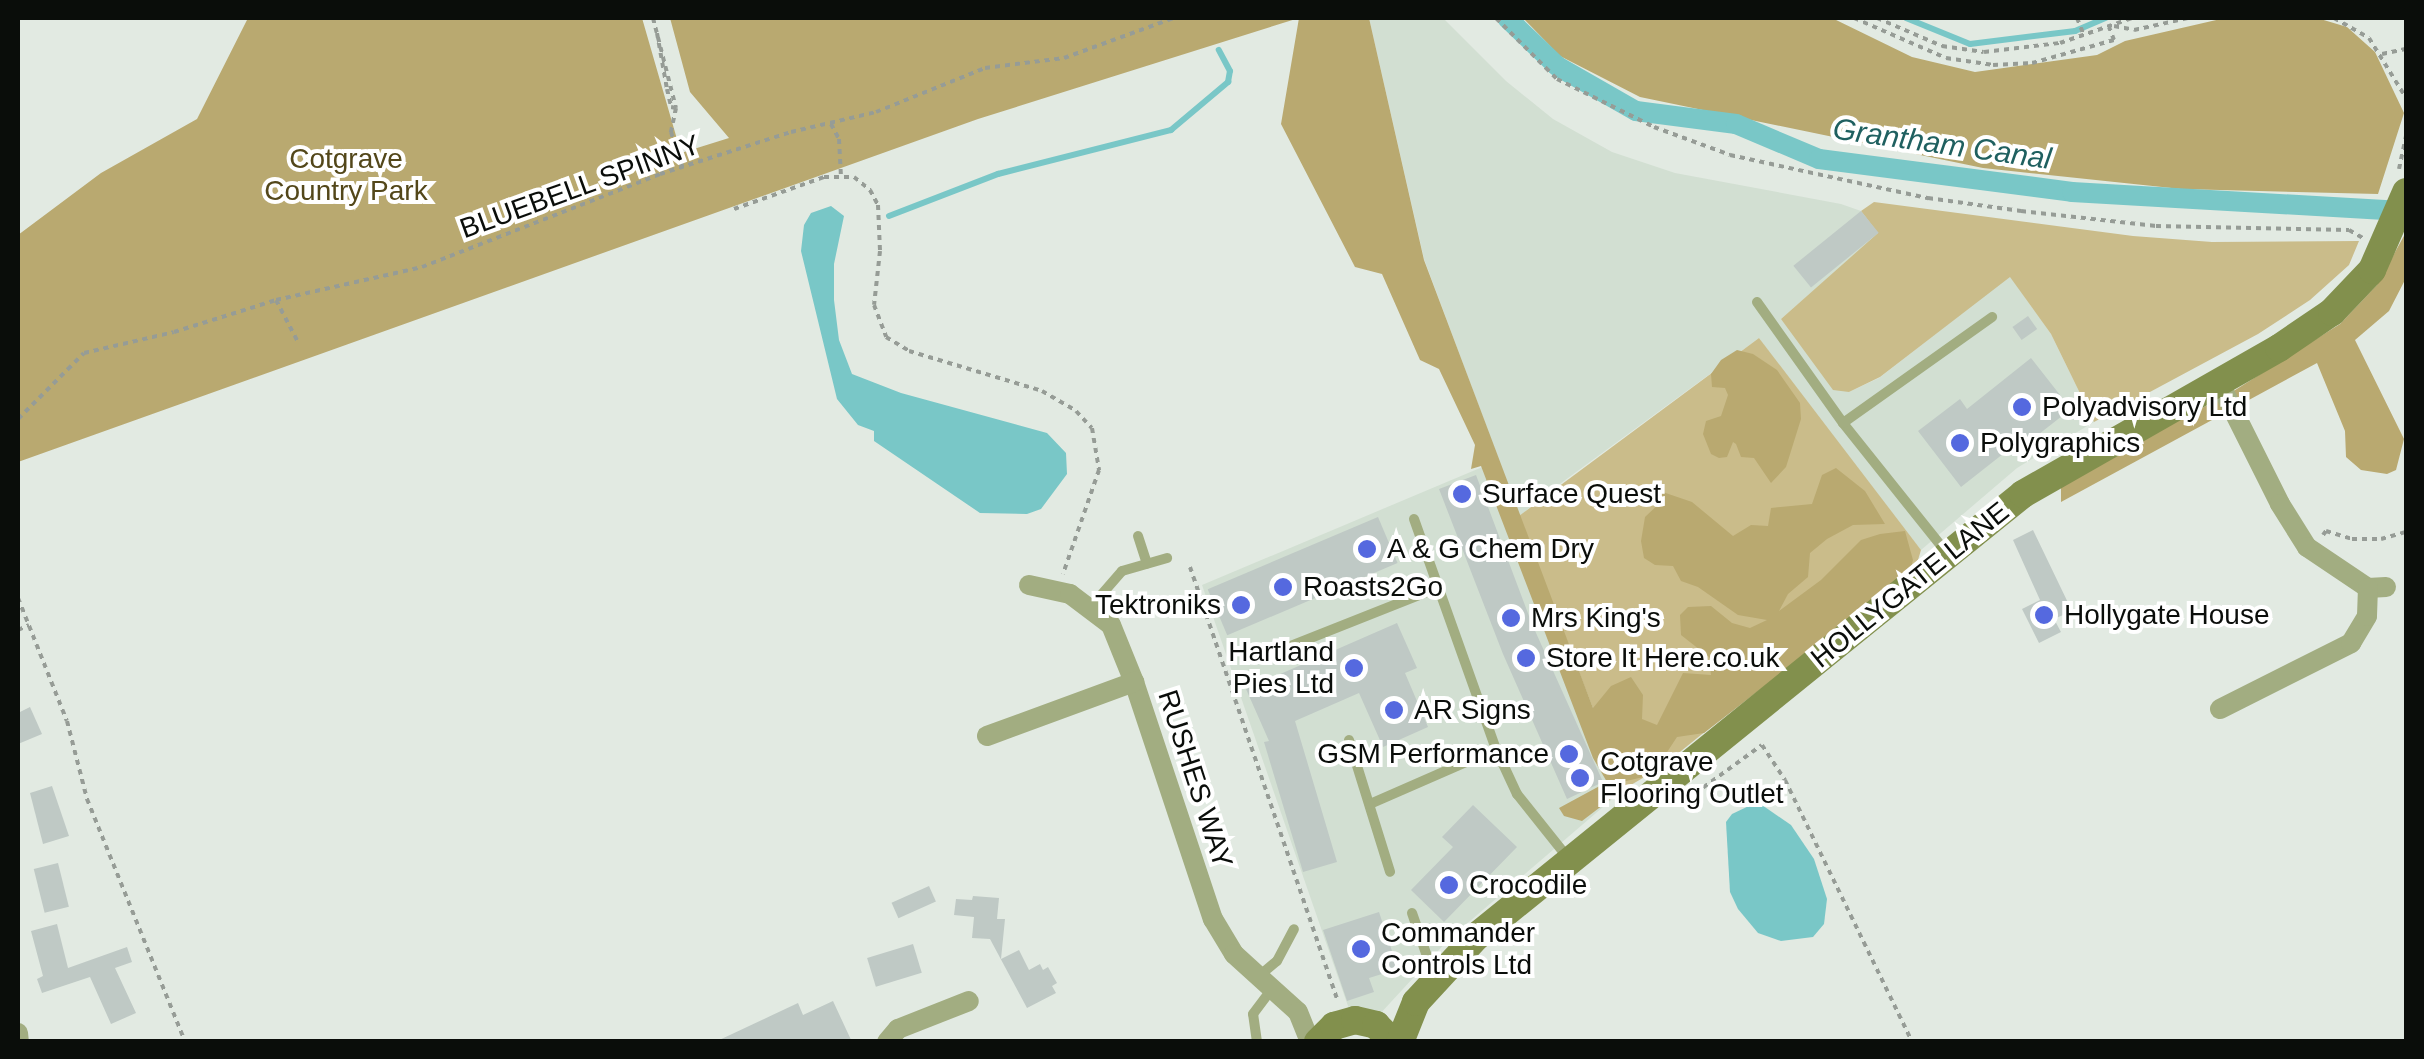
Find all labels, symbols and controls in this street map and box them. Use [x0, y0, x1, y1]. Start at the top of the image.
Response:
water label: Grantham Canal [1831, 111, 2053, 177]
street label: BLUEBELL SPINNY [455, 128, 705, 246]
park label: Cotgrave Country Park [264, 142, 428, 208]
place label: Polyadvisory Ltd [2042, 390, 2247, 424]
marker: Polyadvisory Ltd [2011, 396, 2033, 418]
place label: Polygraphics [1980, 426, 2140, 460]
marker: Polygraphics [1949, 432, 1971, 454]
place label: Surface Quest [1482, 477, 1661, 511]
marker: Surface Quest [1451, 483, 1473, 505]
street label: HOLLYGATE LANE [1804, 495, 2016, 675]
place label: A & G Chem Dry [1387, 532, 1595, 566]
marker: A & G Chem Dry [1356, 538, 1378, 560]
place label: Roasts2Go [1303, 570, 1443, 604]
marker: Roasts2Go [1272, 576, 1294, 598]
place label: Tektroniks [1095, 588, 1221, 622]
marker: Tektroniks [1230, 594, 1252, 616]
place label: Hollygate House [2064, 598, 2269, 632]
place label: Mrs King's [1531, 601, 1661, 635]
marker: Hollygate House [2033, 604, 2055, 626]
marker: Mrs King's [1500, 607, 1522, 629]
place label: Hartland Pies Ltd [1228, 635, 1334, 701]
place label: Store It Here.co.uk [1546, 641, 1779, 675]
marker: Store It Here.co.uk [1515, 647, 1537, 669]
marker: Hartland Pies Ltd [1343, 657, 1365, 679]
street label: RUSHES WAY [1150, 686, 1240, 872]
place label: AR Signs [1414, 693, 1531, 727]
marker: AR Signs [1383, 699, 1405, 721]
place label: GSM Performance [1317, 737, 1549, 771]
marker: GSM Performance [1558, 743, 1580, 765]
place label: Cotgrave Flooring Outlet [1600, 745, 1784, 811]
marker: Cotgrave Flooring Outlet [1569, 767, 1591, 789]
place label: Crocodile [1469, 868, 1587, 902]
marker: Crocodile [1438, 874, 1460, 896]
place label: Commander Controls Ltd [1381, 916, 1535, 982]
marker: Commander Controls Ltd [1350, 938, 1372, 960]

